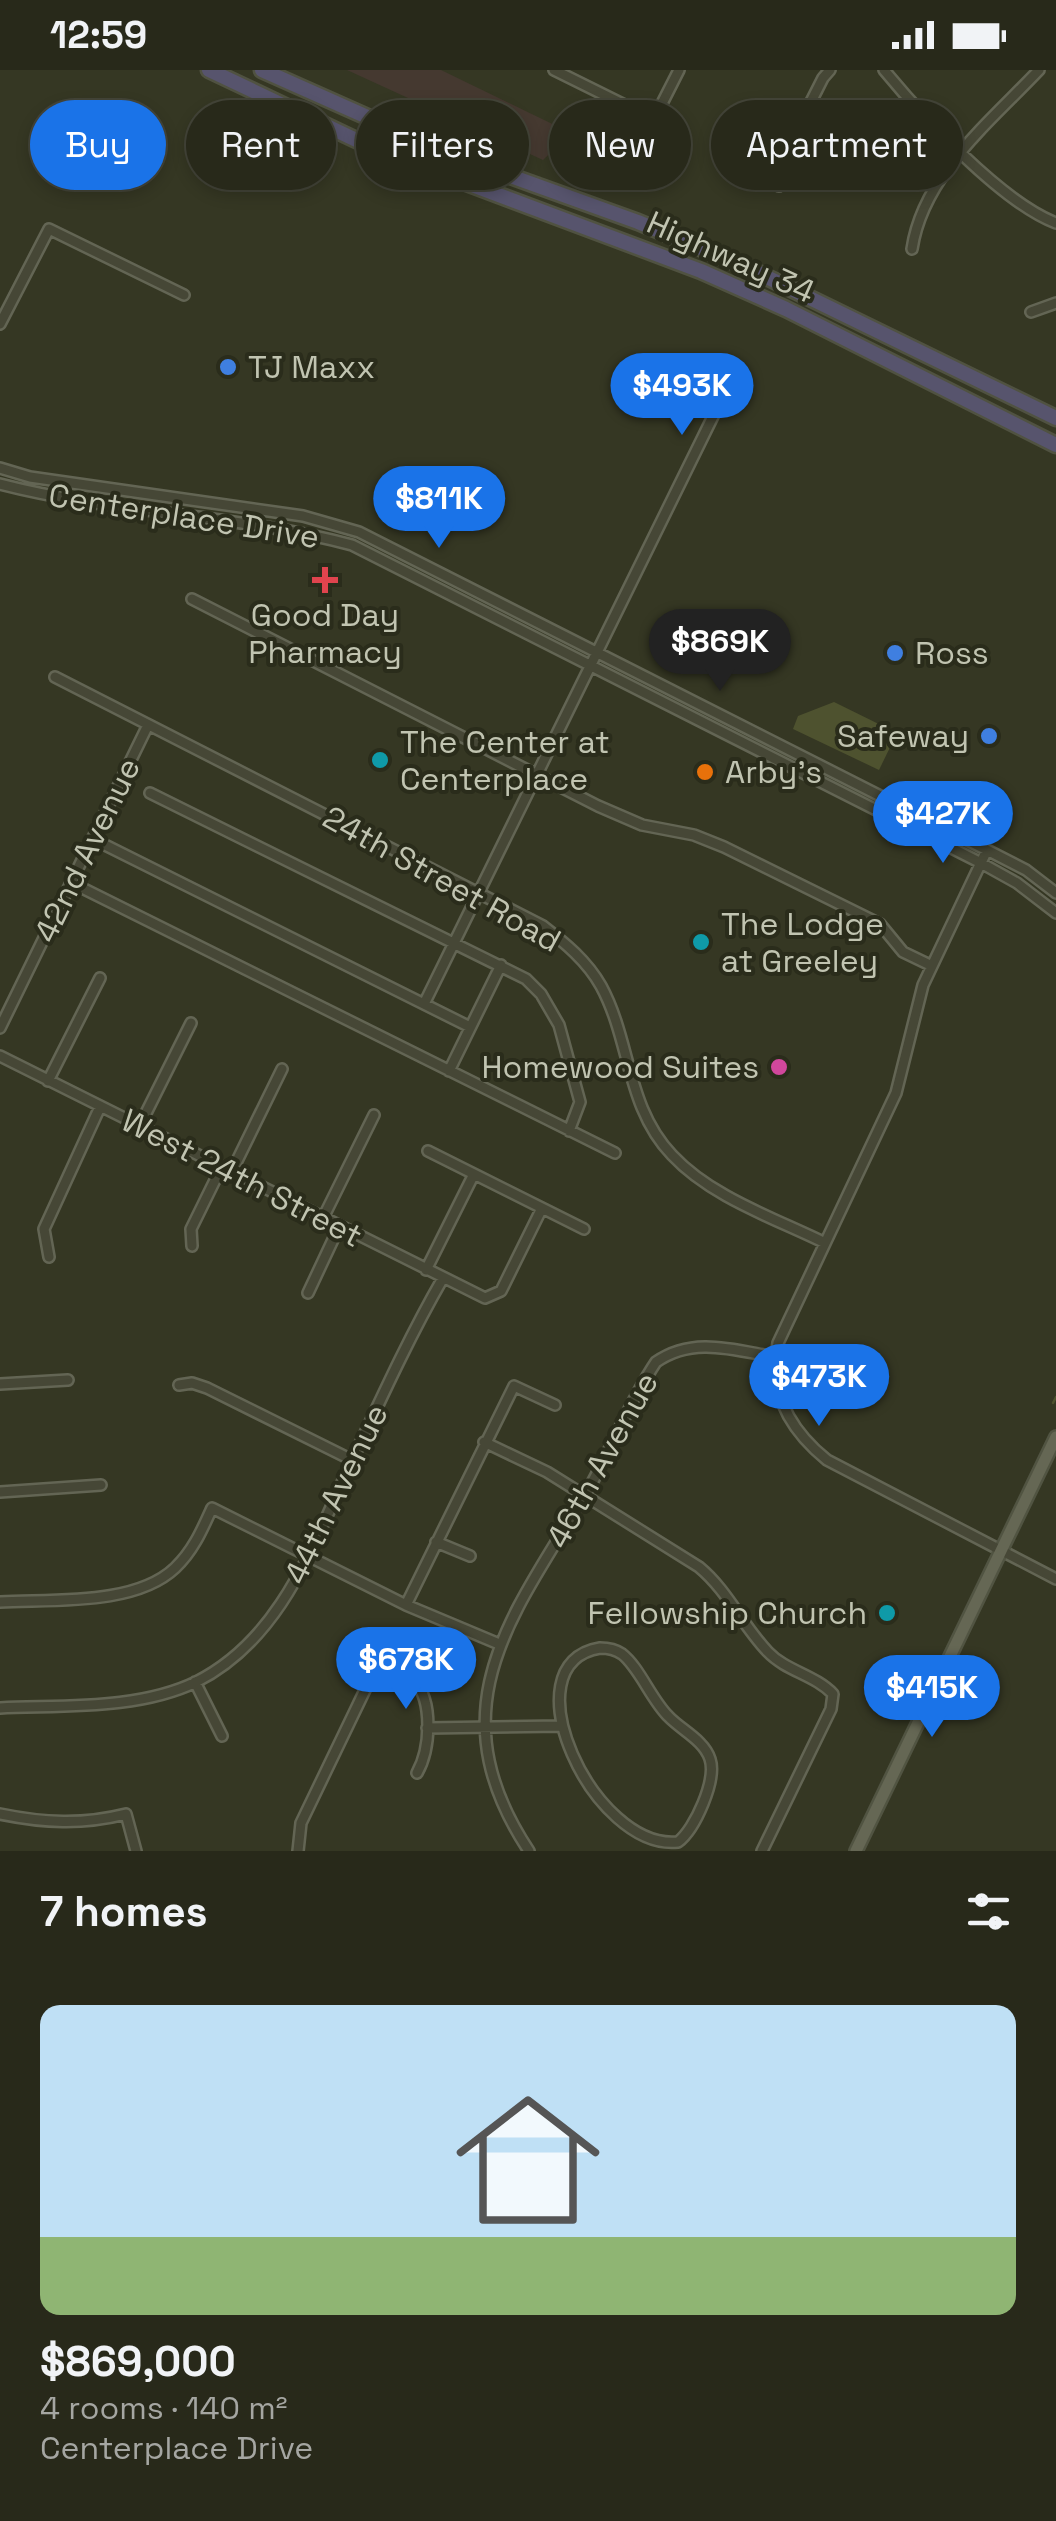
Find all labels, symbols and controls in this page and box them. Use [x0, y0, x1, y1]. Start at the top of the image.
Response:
text: 12:59 [50, 11, 147, 59]
chip: Buy [30, 100, 166, 190]
chip: Rent [186, 100, 336, 190]
chip: Filters [356, 100, 529, 190]
chip: New [549, 100, 691, 190]
chip: Apartment [711, 100, 963, 190]
street label: Highway 34 [641, 202, 821, 312]
place label: TJ Maxx [248, 347, 375, 387]
pin: $493K [612, 353, 752, 438]
marker: TJ Maxx [217, 356, 239, 378]
text: $493K [632, 365, 732, 405]
pin: $811K [369, 466, 509, 551]
street label: Centerplace Drive [46, 475, 322, 557]
text: $811K [395, 478, 483, 518]
marker: Good Day Pharmacy [314, 569, 336, 591]
place label: Good Day Pharmacy [248, 595, 402, 672]
pin: $869K [650, 609, 790, 694]
text: $869K [671, 621, 769, 661]
place label: Ross [915, 633, 989, 673]
marker: Ross [884, 642, 906, 664]
place label: Safeway [837, 716, 969, 756]
place label: The Center at Centerplace [400, 722, 610, 799]
marker: Safeway [978, 725, 1000, 747]
marker: The Center at Centerplace [369, 749, 391, 771]
street label: 42nd Avenue [25, 751, 149, 949]
place label: Arby's [725, 752, 822, 792]
marker: Arby's [694, 761, 716, 783]
pin: $427K [873, 781, 1013, 866]
text: $427K [895, 793, 991, 833]
street label: 24th Street Road [316, 797, 568, 961]
place label: The Lodge at Greeley [721, 904, 884, 981]
marker: The Lodge at Greeley [690, 931, 712, 953]
place label: Homewood Suites [481, 1047, 759, 1087]
marker: Homewood Suites [768, 1056, 790, 1078]
street label: West 24th Street [115, 1100, 369, 1256]
pin: $473K [749, 1344, 889, 1429]
text: $473K [771, 1356, 867, 1396]
street label: 46th Avenue [537, 1365, 667, 1555]
street label: 44th Avenue [275, 1398, 397, 1590]
place label: Fellowship Church [587, 1593, 867, 1633]
marker: Fellowship Church [876, 1602, 898, 1624]
pin: $678K [336, 1627, 476, 1712]
text: $678K [358, 1639, 454, 1679]
pin: $415K [862, 1655, 1002, 1740]
text: $415K [886, 1667, 978, 1707]
icon: filters [961, 1884, 1016, 1939]
text: 7 homes [40, 1885, 208, 1938]
icon: home [438, 2070, 618, 2250]
text: $869,000 [40, 2335, 236, 2388]
text: 4 rooms · 140 m² [40, 2388, 287, 2428]
text: Centerplace Drive [40, 2428, 313, 2468]

